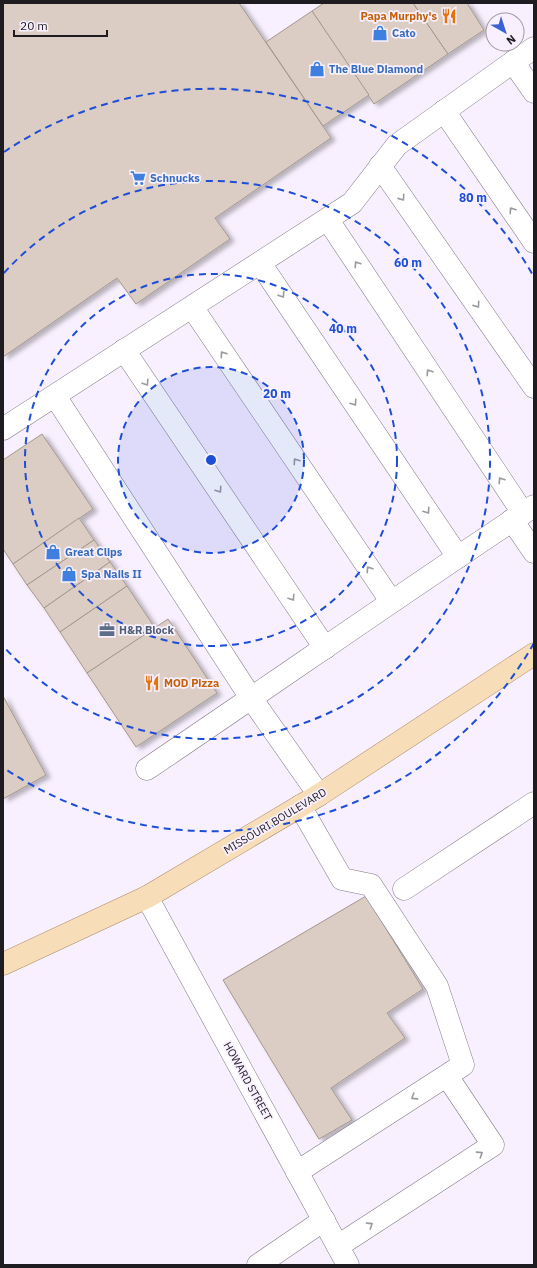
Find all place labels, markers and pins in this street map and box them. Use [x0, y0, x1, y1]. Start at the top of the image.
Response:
restaurant icon: Papa Murphy's [440, 7, 458, 25]
place label: Papa Murphy's [360, 9, 437, 23]
shop icon: Cato [371, 24, 389, 42]
place label: Cato [392, 26, 416, 40]
shop icon: The Blue Diamond [308, 60, 326, 78]
place label: The Blue Diamond [329, 62, 423, 76]
supermarket icon: Schnucks [129, 169, 147, 187]
place label: Schnucks [150, 171, 200, 185]
centre of rings [204, 453, 218, 467]
shop icon: Great Clips [44, 543, 62, 561]
place label: Great Clips [65, 545, 123, 559]
shop icon: Spa Nails II [60, 565, 78, 583]
place label: Spa Nails II [81, 567, 142, 581]
office icon: H&R Block [98, 621, 116, 639]
place label: H&R Block [119, 623, 174, 637]
restaurant icon: MOD Pizza [143, 674, 161, 692]
place label: MOD Pizza [164, 676, 219, 690]

